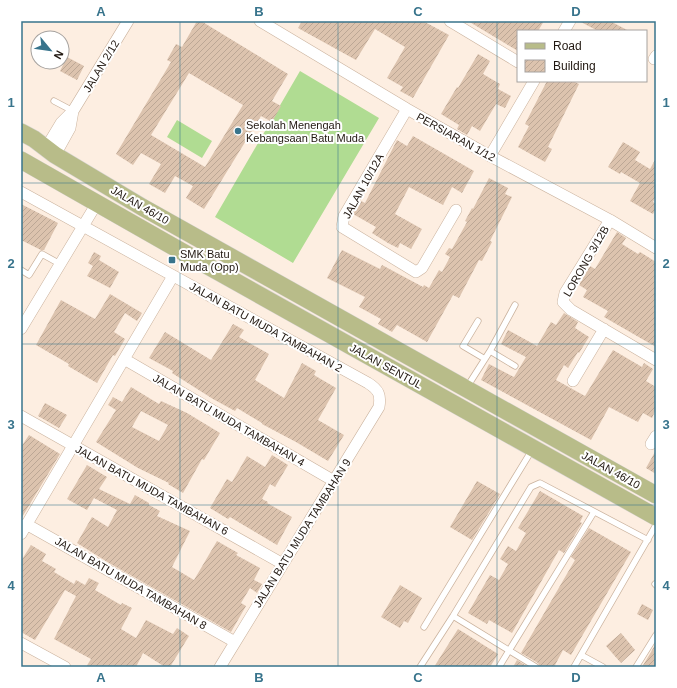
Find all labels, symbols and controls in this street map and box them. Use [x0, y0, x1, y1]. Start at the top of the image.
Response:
text: A [96, 4, 106, 19]
text: B [254, 4, 264, 19]
text: C [413, 4, 423, 19]
text: D [571, 4, 581, 19]
north arrow [30, 30, 70, 70]
legend [517, 30, 647, 82]
street label: JALAN 2/12 [81, 38, 121, 94]
text: Road [553, 39, 582, 53]
text: N [52, 48, 66, 61]
text: Building [553, 59, 596, 73]
text: 1 [7, 95, 15, 110]
text: 1 [662, 95, 670, 110]
street label: PERSIARAN 1/12 [415, 110, 497, 164]
place label: Sekolah Menengah Kebangsaan Batu Muda [246, 119, 365, 144]
marker: Sekolah Menengah Kebangsaan Batu Muda [233, 126, 243, 136]
street label: JALAN 10/12A [340, 151, 386, 220]
street label: JALAN 46/10 [109, 184, 171, 226]
street label: LORONG 3/12B [561, 224, 611, 298]
place label: SMK Batu Muda (Opp) [180, 248, 239, 273]
marker: SMK Batu Muda (Opp) [167, 255, 177, 265]
text: 2 [7, 256, 15, 271]
text: 2 [662, 256, 670, 271]
street label: JALAN BATU MUDA TAMBAHAN 2 [187, 280, 345, 374]
street label: JALAN SENTUL [348, 341, 424, 391]
street label: JALAN BATU MUDA TAMBAHAN 4 [151, 372, 307, 468]
text: 3 [7, 417, 15, 432]
text: 3 [662, 417, 670, 432]
street label: JALAN BATU MUDA TAMBAHAN 6 [73, 443, 231, 537]
street label: JALAN 46/10 [580, 449, 642, 491]
street label: JALAN BATU MUDA TAMBAHAN 9 [251, 456, 353, 610]
street label: JALAN BATU MUDA TAMBAHAN 8 [53, 535, 209, 631]
text: 4 [7, 578, 15, 593]
text: 4 [662, 578, 670, 593]
text: A [96, 670, 106, 685]
text: B [254, 670, 264, 685]
text: C [413, 670, 423, 685]
text: D [571, 670, 581, 685]

